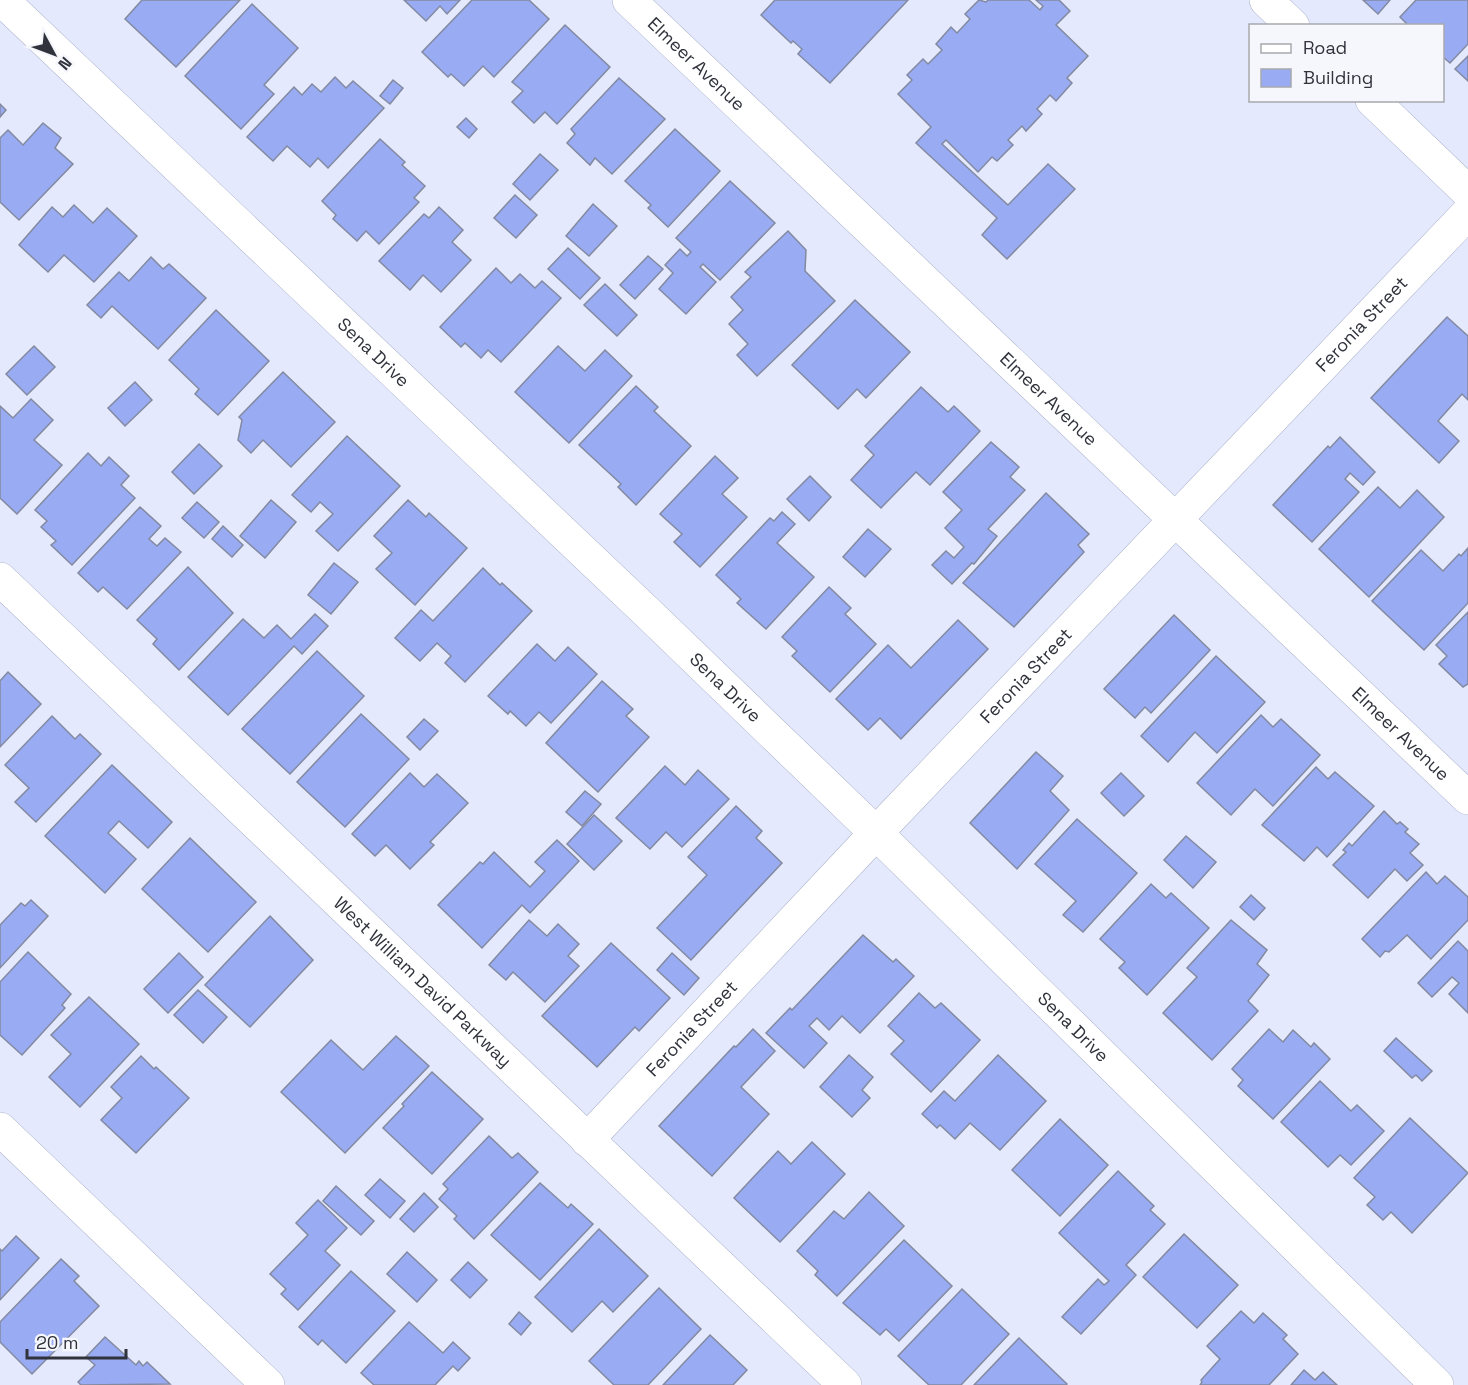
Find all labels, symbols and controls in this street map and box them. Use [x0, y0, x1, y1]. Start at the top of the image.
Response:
street label: Elmeer Avenue [643, 12, 750, 116]
north arrow [24, 24, 84, 84]
legend [1249, 24, 1444, 102]
text: Road [1303, 36, 1347, 59]
text: N [53, 53, 76, 74]
text: Building [1303, 66, 1373, 89]
street label: Feronia Street [1310, 271, 1412, 376]
street label: Sena Drive [333, 312, 415, 392]
street label: Elmeer Avenue [995, 347, 1103, 450]
street label: Feronia Street [975, 623, 1077, 728]
street label: Sena Drive [685, 647, 766, 727]
street label: Elmeer Avenue [1347, 682, 1455, 785]
street label: West William David Parkway [329, 892, 517, 1072]
street label: Feronia Street [641, 975, 742, 1081]
street label: Sena Drive [1033, 987, 1114, 1067]
scale bar [27, 1322, 126, 1360]
text: 20 m [36, 1331, 79, 1354]

